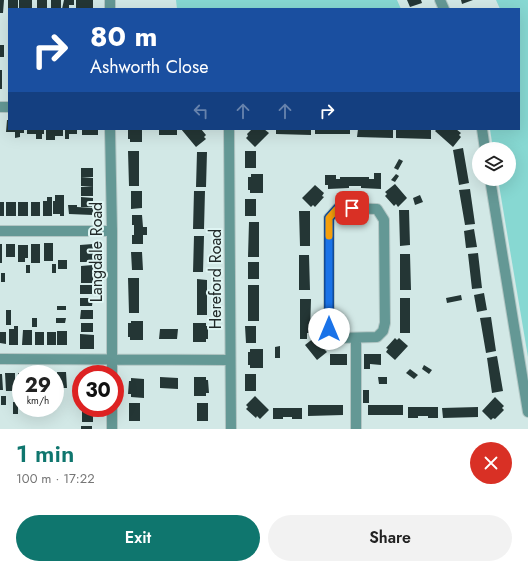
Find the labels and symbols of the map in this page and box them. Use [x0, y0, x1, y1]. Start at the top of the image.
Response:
pin [335, 191, 369, 225]
street label: Langdale Road [85, 202, 108, 302]
street label: Hereford Road [204, 229, 227, 329]
position arrow [308, 308, 350, 350]
speed limit sign: 30 [72, 365, 124, 417]

